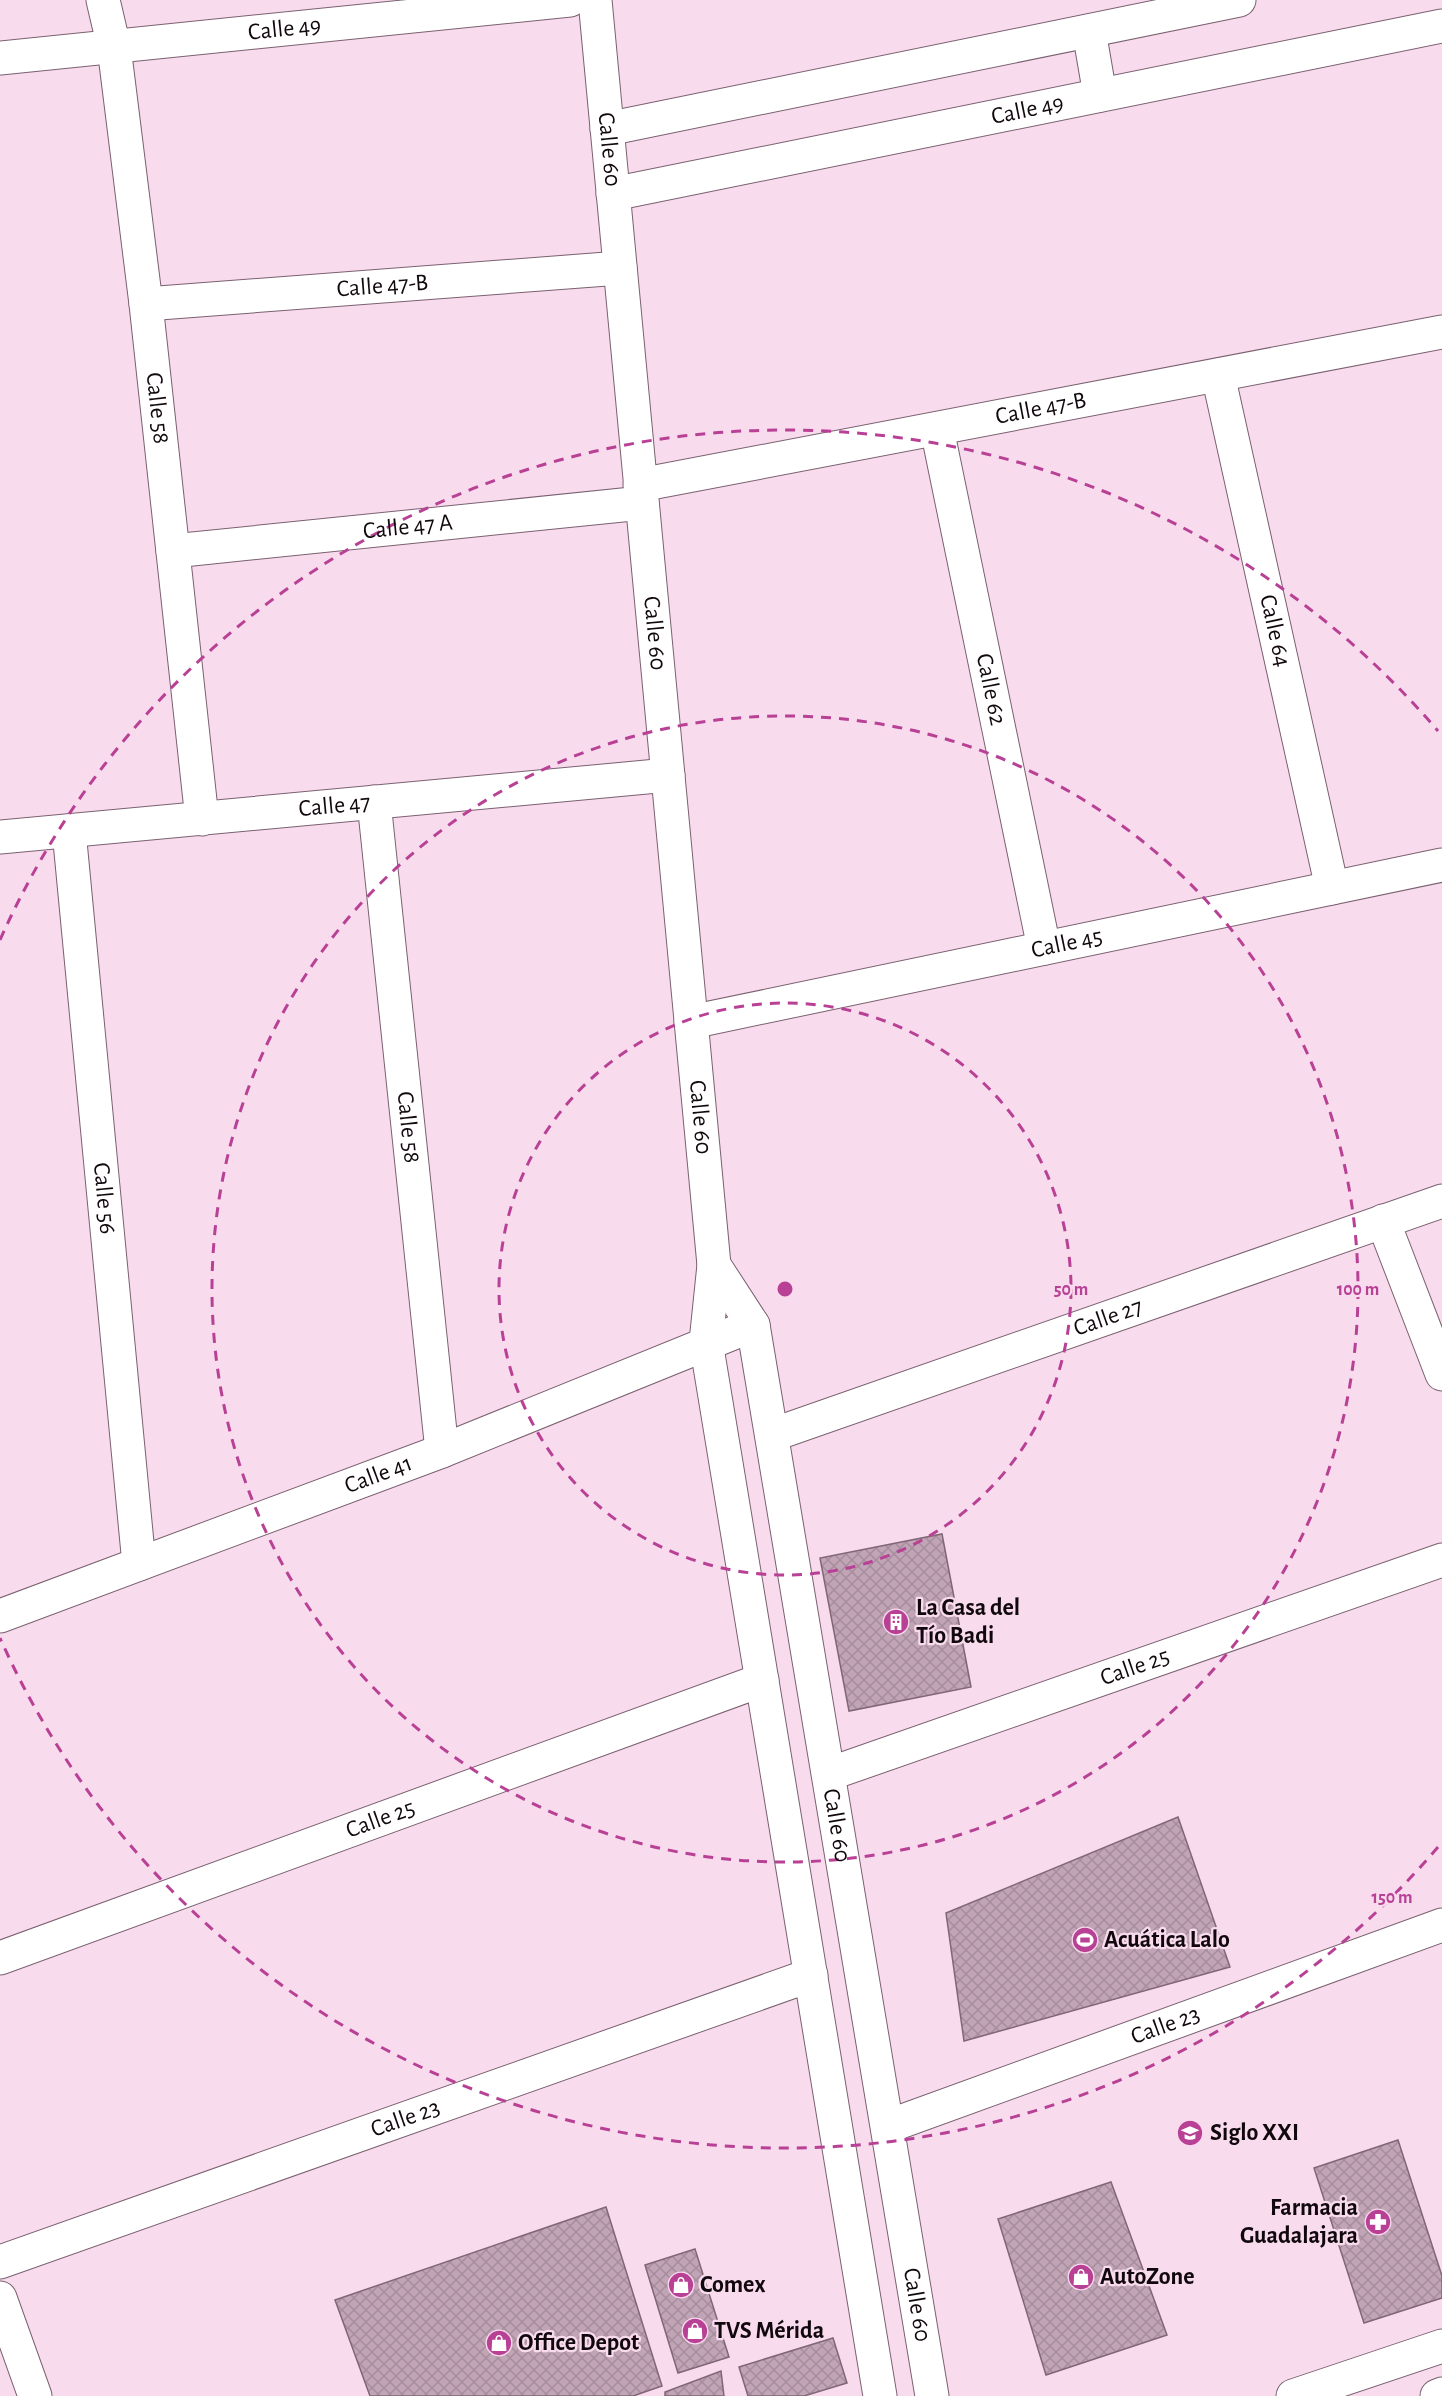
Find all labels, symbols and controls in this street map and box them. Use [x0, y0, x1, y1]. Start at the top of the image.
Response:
street label: Calle 49 [247, 13, 322, 45]
street label: Calle 49 [989, 91, 1066, 129]
street label: Calle 60 [594, 111, 624, 188]
street label: Calle 47-B [336, 271, 429, 301]
street label: Calle 58 [142, 371, 173, 445]
street label: Calle 47-B [994, 388, 1088, 429]
street label: Calle 47 A [362, 510, 454, 543]
street label: Calle 64 [1255, 592, 1295, 669]
street label: Calle 60 [639, 595, 670, 671]
street label: Calle 62 [972, 651, 1010, 728]
street label: Calle 47 [298, 791, 372, 821]
street label: Calle 45 [1029, 924, 1105, 963]
street label: Calle 60 [685, 1079, 716, 1155]
street label: Calle 58 [392, 1090, 424, 1164]
street label: Calle 56 [89, 1161, 119, 1235]
centre of rings [775, 1279, 795, 1299]
text: 50 m [1054, 1281, 1088, 1299]
text: 100 m [1337, 1281, 1379, 1299]
street label: Calle 27 [1070, 1295, 1146, 1341]
street label: Calle 41 [341, 1451, 416, 1498]
place label: La Casa del Tío Badi [916, 1596, 1020, 1648]
building icon: La Casa del Tío Badi [881, 1607, 911, 1637]
street label: Calle 25 [1097, 1644, 1173, 1690]
street label: Calle 60 [819, 1787, 855, 1864]
street label: Calle 25 [343, 1796, 418, 1843]
text: 150 m [1372, 1889, 1412, 1907]
sports icon: Acuática Lalo [1070, 1925, 1100, 1955]
place label: Acuática Lalo [1104, 1928, 1230, 1952]
street label: Calle 23 [1128, 2002, 1203, 2049]
street label: Calle 23 [368, 2095, 443, 2142]
school or university icon: Siglo XXI [1175, 2118, 1205, 2148]
place label: Siglo XXI [1210, 2121, 1299, 2145]
place label: Farmacia Guadalajara [1240, 2196, 1358, 2248]
pharmacy icon: Farmacia Guadalajara [1363, 2207, 1393, 2237]
shop icon: AutoZone [1066, 2262, 1096, 2292]
place label: AutoZone [1100, 2265, 1195, 2289]
street label: Calle 60 [899, 2266, 935, 2344]
shop icon: Comex [666, 2270, 696, 2300]
place label: Comex [700, 2273, 766, 2297]
shop icon: TVS Mérida [680, 2316, 710, 2346]
place label: TVS Mérida [714, 2319, 824, 2343]
shop icon: Office Depot [484, 2328, 514, 2358]
place label: Office Depot [518, 2331, 639, 2355]

